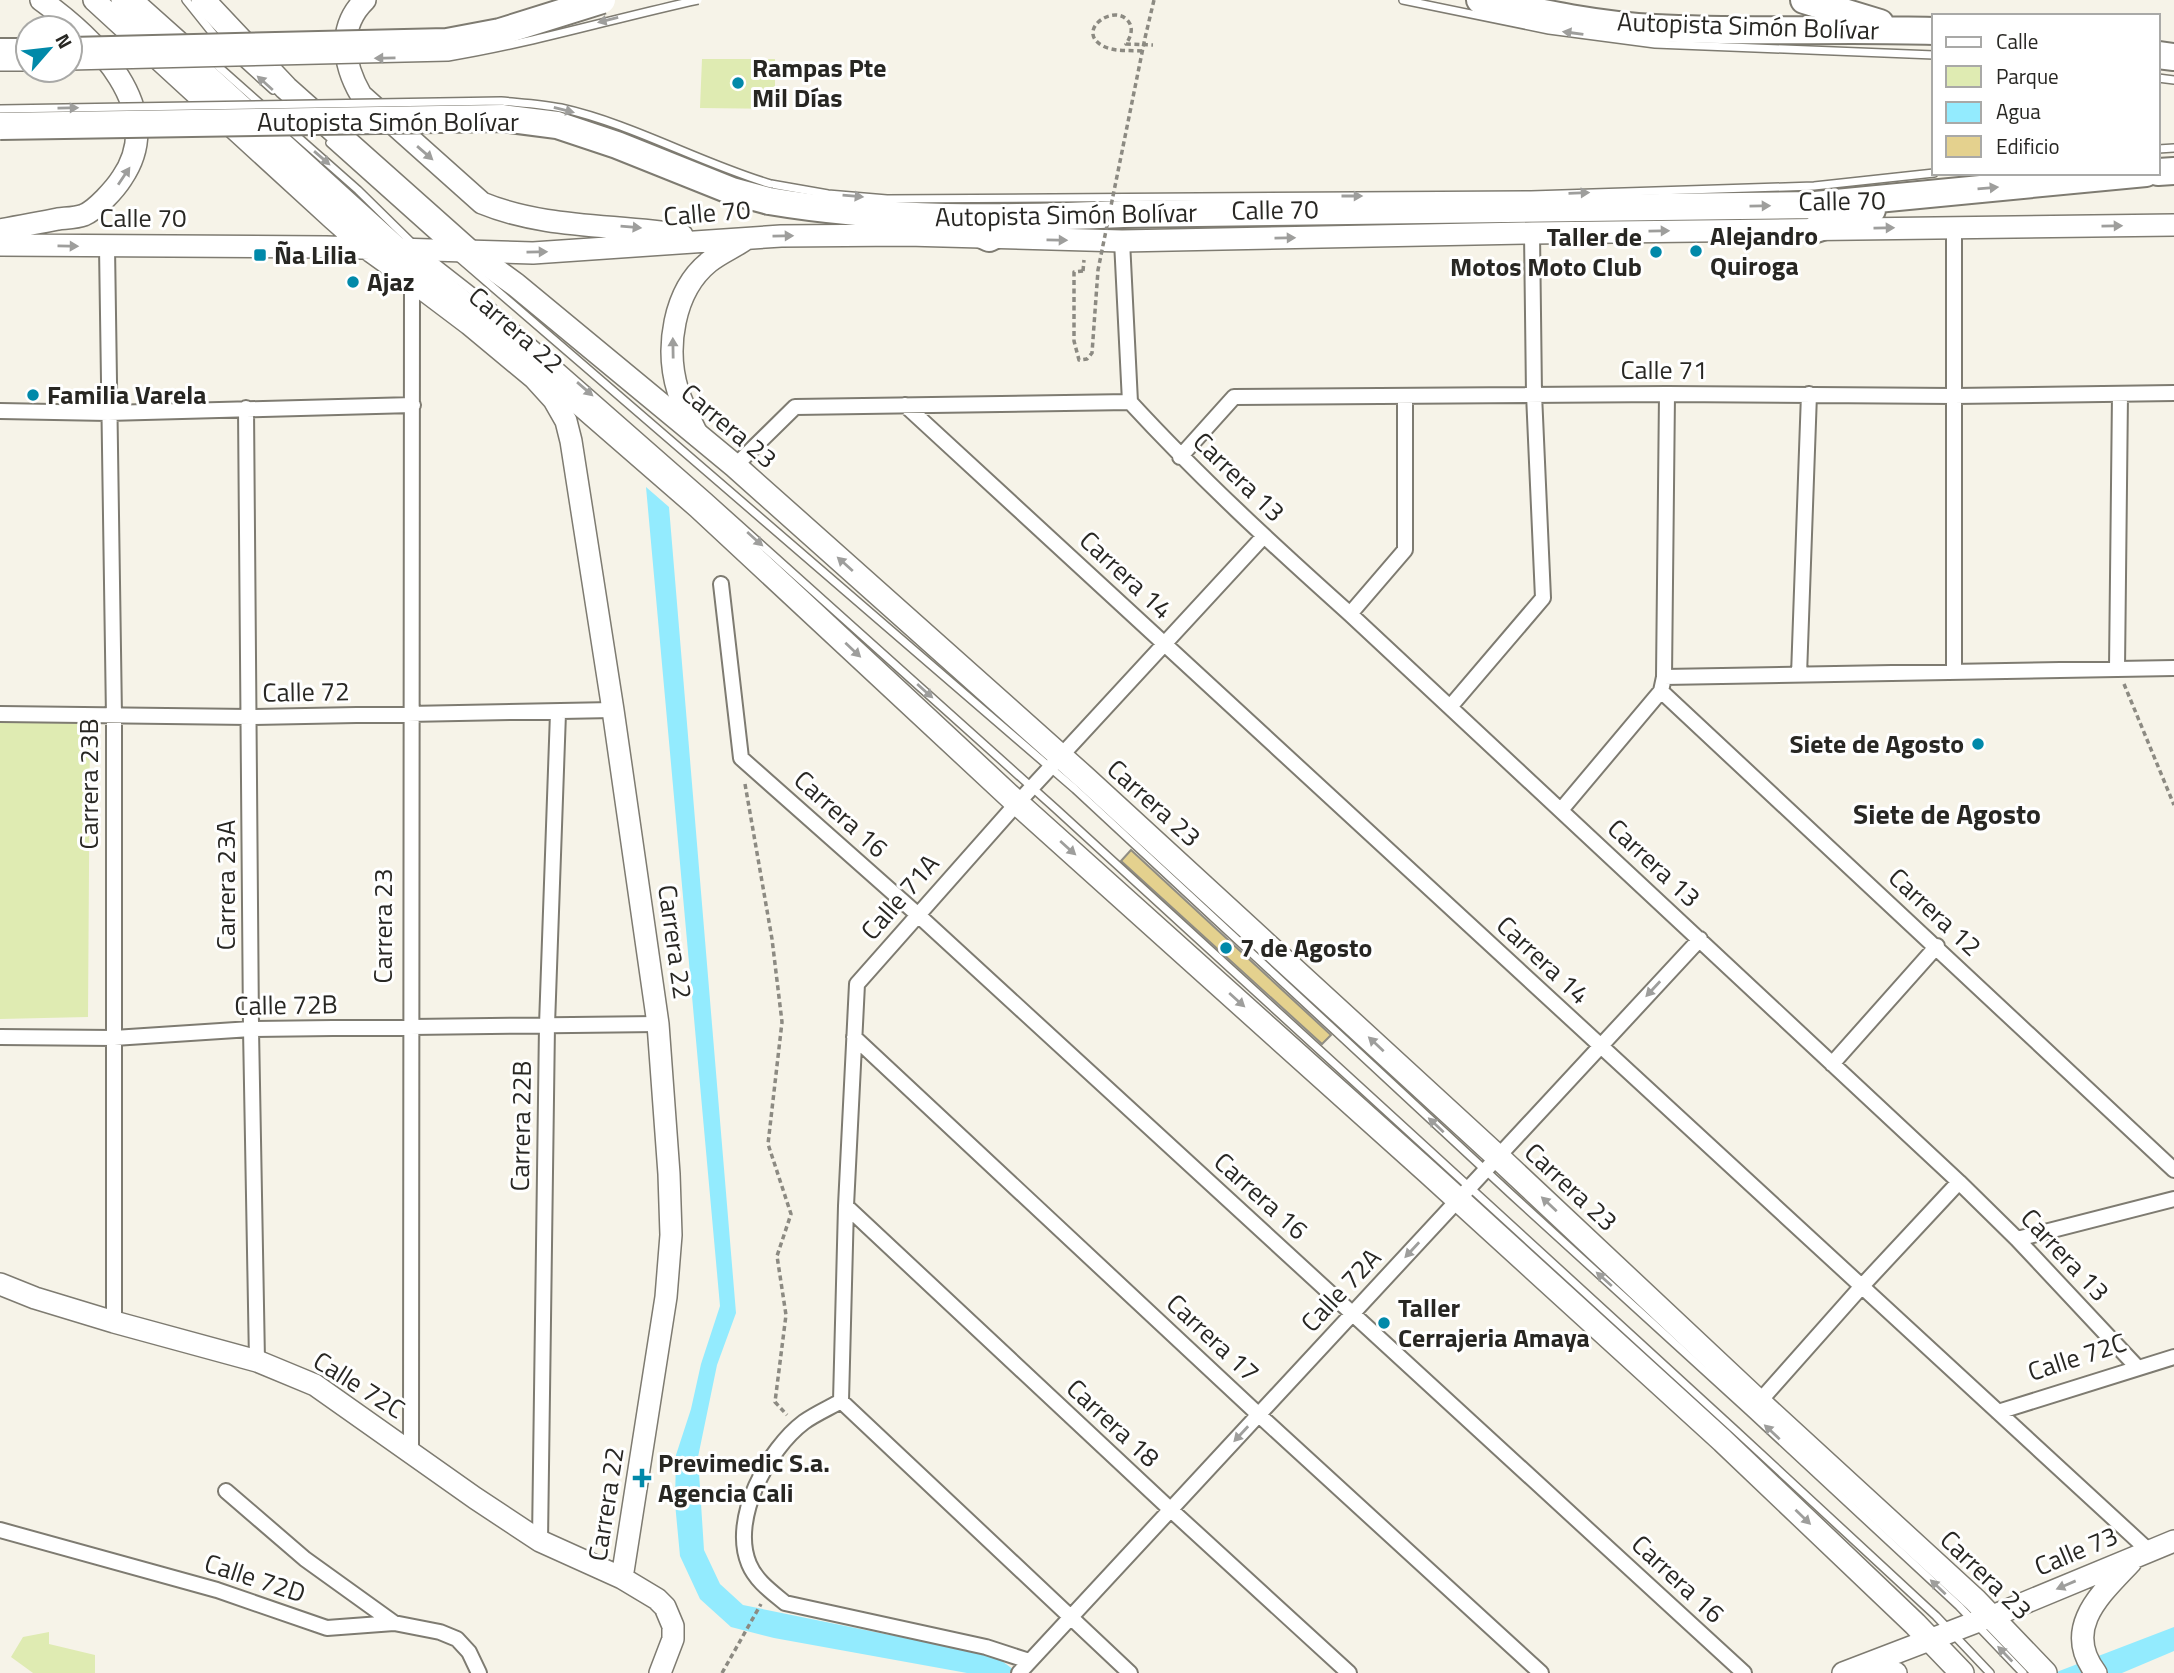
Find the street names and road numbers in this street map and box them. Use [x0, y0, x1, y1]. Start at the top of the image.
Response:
street label: Autopista Simón Bolívar [1616, 1, 1880, 50]
street label: Autopista Simón Bolívar [257, 102, 519, 141]
street label: Calle 70 [1798, 180, 1886, 221]
street label: Calle 70 [662, 189, 752, 236]
street label: Calle 70 [1231, 189, 1319, 230]
street label: Autopista Simón Bolívar [935, 193, 1197, 236]
street label: Calle 70 [99, 198, 187, 237]
street label: Carrera 22 [460, 277, 572, 382]
street label: Calle 71 [1620, 350, 1708, 389]
street label: Carrera 23 [673, 374, 786, 477]
street label: Carrera 13 [1184, 423, 1294, 531]
street label: Carrera 14 [1071, 521, 1182, 628]
street label: Calle 72 [262, 671, 350, 712]
street label: Carrera 23B [69, 719, 108, 849]
street label: Carrera 23 [1099, 750, 1210, 856]
street label: Carrera 16 [786, 761, 897, 867]
street label: Carrera 13 [1599, 809, 1710, 916]
street label: Carrera 23A [206, 820, 245, 950]
street label: Calle 71A [851, 845, 948, 948]
street label: Carrera 12 [1880, 858, 1991, 965]
street label: Carrera 23 [363, 869, 402, 983]
street label: Carrera 22 [648, 882, 703, 1002]
street label: Carrera 14 [1488, 906, 1599, 1013]
street label: Calle 72B [234, 984, 338, 1025]
street label: Carrera 22B [500, 1060, 541, 1192]
street label: Carrera 23 [1516, 1133, 1627, 1240]
street label: Carrera 16 [1206, 1143, 1317, 1249]
street label: Carrera 13 [2012, 1199, 2119, 1310]
street label: Calle 72A [1291, 1239, 1390, 1340]
street label: Carrera 17 [1158, 1284, 1269, 1391]
street label: Calle 72C [2023, 1322, 2131, 1391]
street label: Calle 72C [306, 1341, 413, 1428]
street label: Carrera 18 [1058, 1369, 1169, 1476]
street label: Carrera 22 [577, 1444, 634, 1564]
street label: Calle 73 [2028, 1516, 2124, 1586]
street label: Carrera 23 [1931, 1521, 2041, 1629]
street label: Carrera 16 [1623, 1525, 1734, 1632]
street label: Calle 72D [200, 1543, 311, 1612]

